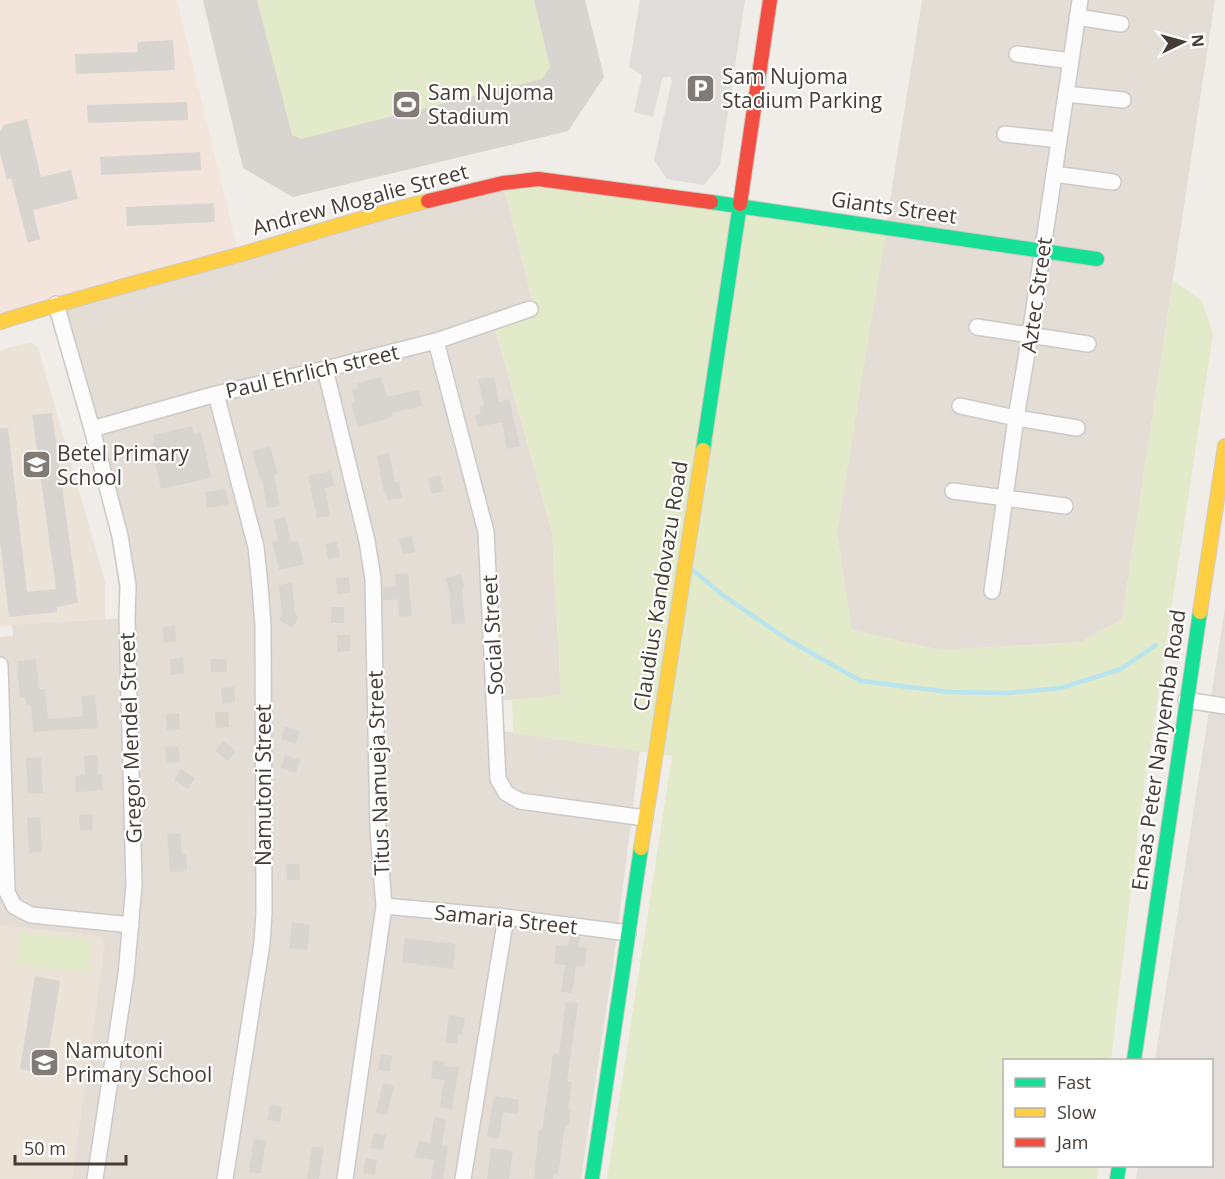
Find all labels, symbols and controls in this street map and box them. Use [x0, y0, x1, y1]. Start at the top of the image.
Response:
north arrow [1153, 12, 1213, 72]
text: N [1186, 33, 1209, 48]
place label: Sam Nujoma Stadium Parking [722, 62, 882, 114]
parking icon: Sam Nujoma Stadium Parking [685, 72, 717, 104]
place label: Sam Nujoma Stadium [428, 78, 554, 130]
sports icon: Sam Nujoma Stadium [391, 88, 423, 120]
street label: Andrew Mogalie Street [249, 157, 471, 241]
street label: Giants Street [829, 184, 959, 230]
street label: Aztec Street [1014, 235, 1058, 355]
street label: Paul Ehrlich street [223, 337, 401, 405]
place label: Betel Primary School [57, 439, 190, 491]
school or university icon: Betel Primary School [20, 449, 52, 481]
street label: Claudius Kandovazu Road [626, 459, 694, 713]
street label: Social Street [475, 574, 509, 696]
street label: Eneas Peter Nanyemba Road [1124, 608, 1192, 892]
street label: Gregor Mendel Street [112, 632, 148, 844]
street label: Titus Namueja Street [360, 670, 396, 876]
street label: Namutoni Street [249, 704, 277, 866]
street label: Samaria Street [433, 898, 579, 940]
place label: Namutoni Primary School [65, 1036, 212, 1088]
school or university icon: Namutoni Primary School [28, 1046, 60, 1078]
legend [1003, 1059, 1213, 1167]
text: Fast [1057, 1070, 1091, 1094]
text: Slow [1057, 1100, 1096, 1124]
scale bar [15, 1128, 126, 1166]
text: Jam [1055, 1130, 1089, 1154]
text: 50 m [24, 1136, 66, 1160]

